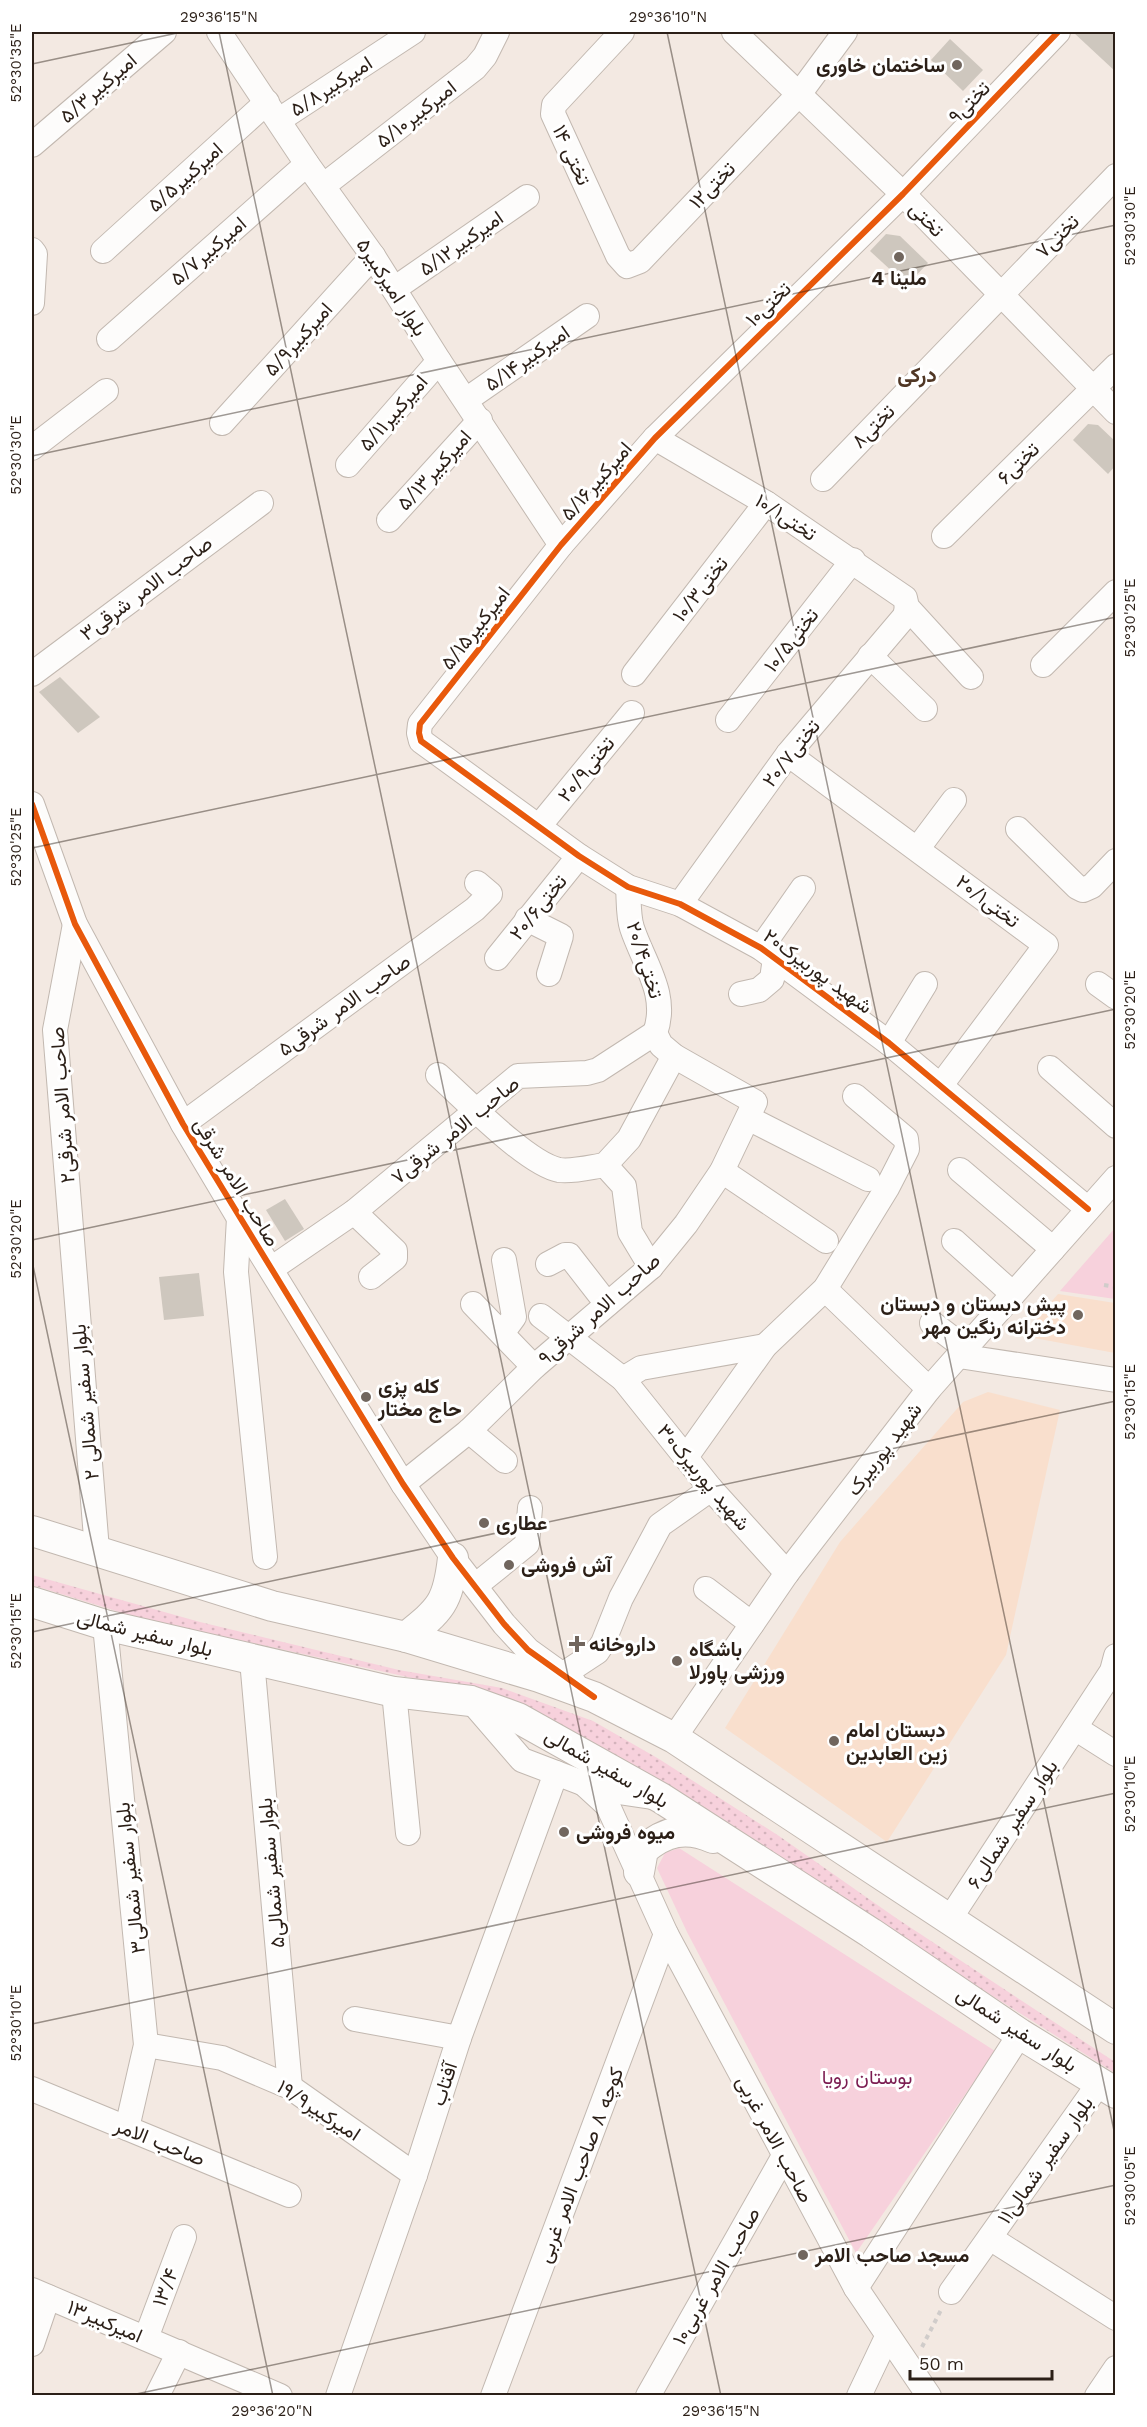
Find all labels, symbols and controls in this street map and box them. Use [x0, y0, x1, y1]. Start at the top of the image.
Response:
text: 29°36'15"N [180, 8, 258, 26]
text: 29°36'10"N [629, 8, 707, 26]
text: 52°30'35"E [7, 23, 25, 103]
street label: امیرکبیر۵/۳ [55, 48, 142, 129]
street label: امیرکبیر۵/۸ [285, 51, 377, 122]
place label: ساختمان خاوری [816, 53, 945, 78]
marker: ساختمان خاوری [950, 58, 964, 72]
street label: امیرکبیر۵/۱۰ [371, 75, 462, 154]
street label: تختی۹ [943, 76, 995, 128]
street label: تختی ۱۴ [548, 121, 596, 189]
street label: امیرکبیر۵/۵ [142, 137, 228, 218]
street label: تختی۱۲ [684, 156, 740, 214]
text: 52°30'30"E [1121, 186, 1139, 266]
street label: تختی [905, 196, 949, 242]
street label: امیرکبیر۵/۱۲ [414, 205, 508, 282]
street label: تختی۷ [1030, 209, 1084, 263]
street label: امیرکبیر۵/۷ [165, 211, 252, 291]
street label: بلوار امیرکبیر۵ [351, 234, 433, 341]
marker: ملینا 4 [892, 250, 906, 264]
place label: ملینا 4 [871, 266, 927, 290]
street label: تختی۱۰ [740, 277, 796, 331]
street label: امیرکبیر۵/۹ [259, 297, 338, 381]
street label: امیرکبیر۵/۱۴ [480, 320, 575, 397]
district label: درکی [897, 362, 937, 388]
street label: امیرکبیر۵/۱۱ [354, 370, 433, 457]
street label: تختی۸ [846, 399, 900, 453]
text: 52°30'30"E [7, 415, 25, 495]
street label: امیرکبیر۵/۱۳ [392, 425, 477, 516]
street label: امیرکبیر۵/۱۶ [555, 437, 638, 526]
street label: تختی۶ [992, 437, 1044, 489]
street label: تختی۱۰/۱ [751, 488, 821, 546]
street label: صاحب الامر شرقی۳ [75, 530, 217, 646]
street label: تختی۱۰/۳ [667, 552, 733, 626]
text: 52°30'25"E [1121, 578, 1139, 658]
street label: امیرکبیر۵/۱۵ [435, 582, 516, 675]
street label: تختی۱۰/۵ [759, 603, 823, 677]
street label: تختی۲۰/۷ [757, 714, 825, 792]
street label: تختی۲۰/۹ [552, 731, 620, 807]
text: 52°30'25"E [7, 807, 25, 887]
street label: تختی۲۰/۶ [504, 869, 572, 945]
street label: تختی۲۰/۱ [951, 869, 1025, 933]
street label: تختی۲۰/۴ [621, 919, 669, 1001]
street label: شهید پوربیرک۲۰ [758, 923, 877, 1020]
street label: صاحب الامر شرقی۵ [273, 949, 416, 1062]
text: 52°30'20"E [1121, 970, 1139, 1050]
street label: ۲صاحب الامر شرقی [45, 1026, 80, 1184]
street label: صاحب الامر شرقی۷ [386, 1071, 525, 1190]
street label: صاحب الامر شرقی [188, 1113, 285, 1251]
text: 52°30'20"E [7, 1199, 25, 1279]
street label: صاحب الامر شرقی۹ [533, 1248, 666, 1371]
place label: پیش دبستان و دبستان دخترانه رنگین مهر [880, 1292, 1066, 1340]
marker: پیش دبستان و دبستان دخترانه رنگین مهر [1071, 1308, 1085, 1322]
street label: بلوار سفیر شمالی ۲ [66, 1323, 105, 1481]
text: 52°30'15"E [1121, 1364, 1139, 1440]
place label: کله پزی حاج مختار [377, 1374, 461, 1423]
marker: کله پزی حاج مختار [359, 1390, 373, 1404]
street label: شهید پوربیرک [841, 1398, 928, 1501]
street label: شهید پوربیرک۳۰ [651, 1419, 756, 1536]
place label: عطاری [496, 1511, 547, 1536]
marker: عطاری [477, 1516, 491, 1530]
place label: آش فروشی [521, 1553, 613, 1578]
marker: آش فروشی [502, 1558, 516, 1572]
text: 52°30'15"E [7, 1593, 25, 1669]
street label: بلوار سفیر شمالی [74, 1605, 215, 1662]
place label: داروخانه [589, 1632, 656, 1657]
marker: داروخانه [570, 1637, 584, 1651]
place label: باشگاه ورزشی پاورلا [689, 1637, 785, 1686]
marker: باشگاه ورزشی پاورلا [670, 1654, 684, 1668]
place label: دبستان امام زین العابدین [846, 1718, 948, 1766]
street label: بلوار سفیر شمالی [540, 1723, 673, 1814]
marker: دبستان امام زین العابدین [827, 1734, 841, 1748]
street label: بلوار سفیر شمالی۶ [961, 1755, 1063, 1893]
text: 52°30'10"E [1121, 1756, 1139, 1832]
street label: بلوار سفیر شمالی۵ [252, 1797, 291, 1949]
street label: بلوار سفیر شمالی۳ [110, 1801, 151, 1955]
place label: میوه فروشی [576, 1820, 675, 1845]
marker: میوه فروشی [557, 1825, 571, 1839]
street label: بلوار سفیر شمالی [952, 1981, 1082, 2078]
text: 52°30'10"E [7, 1985, 25, 2061]
street label: آفتاب [426, 2058, 463, 2109]
street label: کوچه ۸ صاحب الامر غربی [532, 2064, 630, 2267]
park label: بوستان رویا [822, 2065, 912, 2090]
street label: صاحب الامر غربی [731, 2071, 819, 2207]
street label: امیرکبیر۱۹/۹ [272, 2074, 365, 2147]
street label: بلوار سفیر شمالی۱۱ [992, 2092, 1099, 2229]
street label: صاحب الامر [110, 2113, 209, 2172]
text: 52°30'05"E [1121, 2146, 1139, 2226]
street label: صاحب الامر غربی۱۰ [667, 2203, 766, 2349]
place label: مسجد صاحب الامر [814, 2243, 969, 2268]
marker: مسجد صاحب الامر [796, 2248, 810, 2262]
street label: ۱۳/۴ [147, 2264, 183, 2310]
street label: امیرکبیر۱۳ [63, 2294, 146, 2349]
scale bar [910, 2343, 1052, 2381]
text: 50 m [919, 2353, 964, 2374]
text: 29°36'20"N [231, 2402, 313, 2420]
text: 29°36'15"N [682, 2402, 760, 2420]

